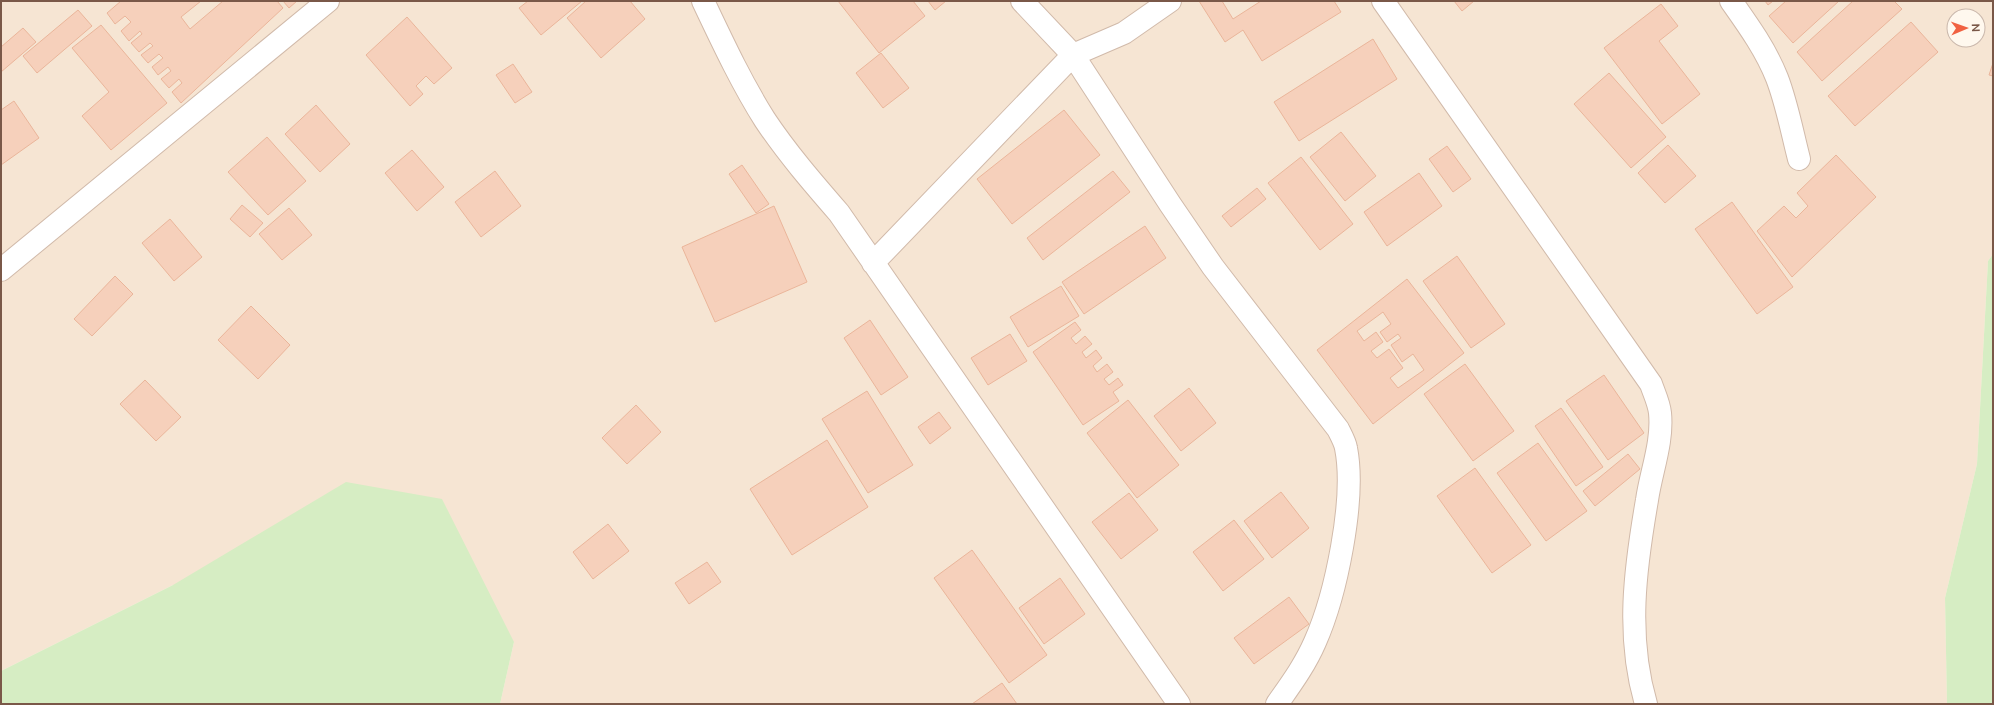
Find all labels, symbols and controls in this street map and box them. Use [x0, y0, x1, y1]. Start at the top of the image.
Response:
north arrow [1946, 8, 1986, 48]
text: N [1969, 23, 1983, 32]

